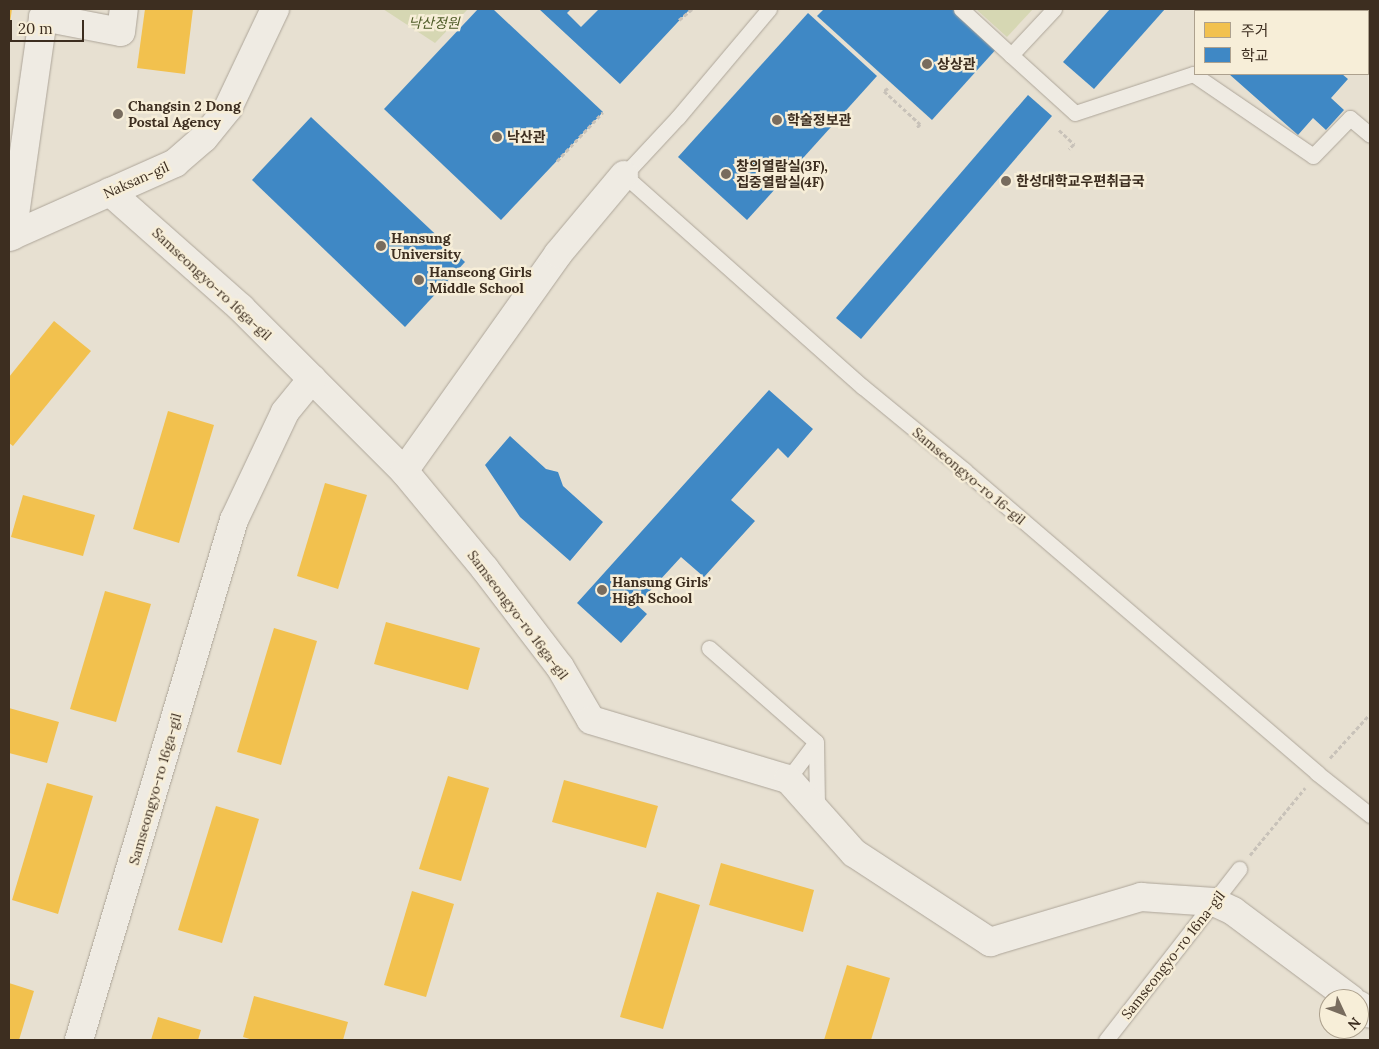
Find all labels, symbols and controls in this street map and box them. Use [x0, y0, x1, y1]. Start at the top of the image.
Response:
scale bar [12, 10, 86, 42]
legend [1194, 10, 1369, 75]
park label: 낙산정원 [408, 15, 460, 31]
text: 20 m [18, 19, 53, 38]
text: 주거 [1241, 21, 1269, 40]
text: 학교 [1241, 46, 1269, 65]
place label: 상상관 [937, 56, 976, 72]
marker: 상상관 [921, 58, 933, 70]
place label: Changsin 2 Dong Postal Agency [128, 98, 241, 130]
marker: Changsin 2 Dong Postal Agency [112, 108, 124, 120]
place label: 학술정보관 [787, 112, 851, 128]
marker: 학술정보관 [771, 114, 783, 126]
place label: 낙산관 [507, 129, 546, 145]
marker: 낙산관 [491, 131, 503, 143]
street label: Naksan-gil [101, 158, 171, 202]
place label: 창의열람실(3F), 집중열람실(4F) [736, 158, 828, 190]
marker: 창의열람실(3F), 집중열람실(4F) [720, 168, 732, 180]
place label: 한성대학교우편취급국 [1016, 173, 1145, 189]
marker: 한성대학교우편취급국 [1000, 175, 1012, 187]
street label: Samseongyo-ro 16ga-gil [149, 224, 275, 344]
place label: Hansung University [391, 230, 461, 262]
marker: Hansung University [375, 240, 387, 252]
place label: Hanseong Girls Middle School [429, 264, 532, 296]
marker: Hanseong Girls Middle School [413, 274, 425, 286]
street label: Samseongyo-ro 16-gil [909, 424, 1029, 528]
street label: Samseongyo-ro 16ga-gil [464, 547, 572, 683]
place label: Hansung Girls’ High School [612, 574, 711, 606]
marker: Hansung Girls’ High School [596, 584, 608, 596]
street label: Samseongyo-ro 16ga-gil [125, 711, 185, 867]
street label: Samseongyo-ro 16na-gil [1118, 888, 1228, 1022]
north arrow [1319, 989, 1369, 1039]
text: N [1344, 1013, 1365, 1034]

